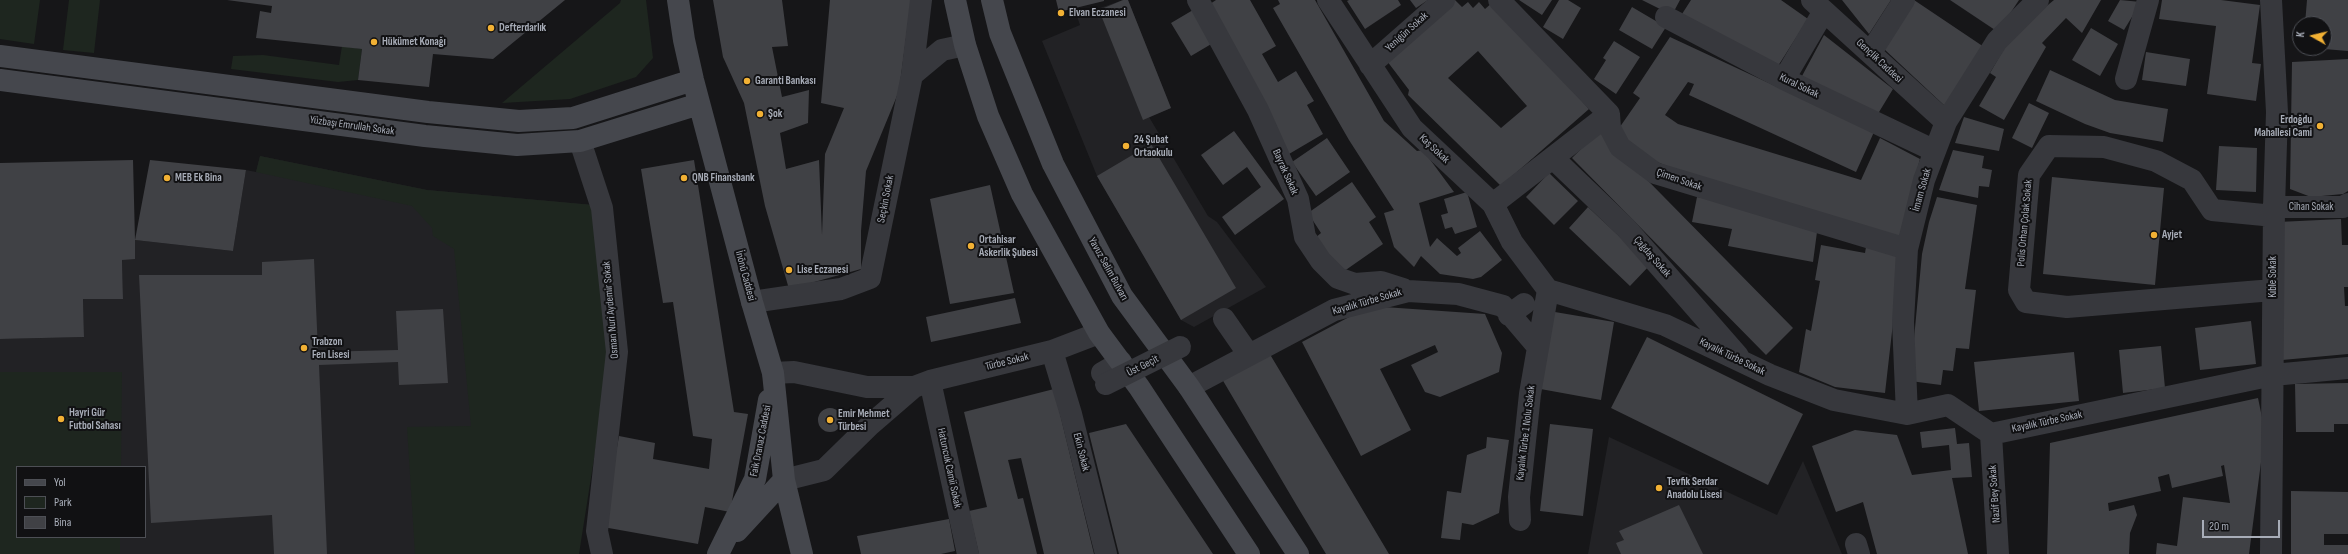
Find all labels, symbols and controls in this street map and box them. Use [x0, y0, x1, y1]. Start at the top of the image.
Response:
place label: Elvan Eczanesi [1069, 6, 1126, 20]
marker: Elvan Eczanesi [1056, 8, 1066, 18]
street label: Yenigün Sokak [1383, 10, 1431, 54]
north arrow [2292, 16, 2332, 56]
place label: Defterdarlık [499, 21, 546, 35]
marker: Defterdarlık [486, 23, 496, 33]
text: K [2294, 31, 2307, 38]
place label: Hükümet Konağı [382, 35, 446, 49]
street label: Gençlik Caddesi [1853, 36, 1905, 86]
marker: Hükümet Konağı [369, 37, 379, 47]
street label: Kural Sokak [1777, 71, 1821, 101]
place label: Garanti Bankası [755, 74, 816, 88]
marker: Garanti Bankası [742, 76, 752, 86]
place label: Şok [768, 107, 782, 121]
marker: Şok [755, 109, 765, 119]
place label: Erdoğdu Mahallesi Cami [2254, 113, 2312, 139]
street label: Yüzbaşı Emrullah Sokak [309, 114, 395, 138]
marker: Erdoğdu Mahallesi Cami [2315, 121, 2325, 131]
street label: Kaş Sokak [1416, 132, 1452, 166]
place label: 24 Şubat Ortaokulu [1134, 133, 1173, 159]
marker: 24 Şubat Ortaokulu [1121, 141, 1131, 151]
street label: Bayrak Sokak [1269, 147, 1301, 197]
street label: Çimen Sokak [1655, 166, 1703, 194]
street label: İmam Sokak [1910, 167, 1934, 213]
place label: MEB Ek Bina [175, 171, 222, 185]
place label: QNB Finansbank [692, 171, 755, 185]
marker: MEB Ek Bina [162, 173, 172, 183]
marker: QNB Finansbank [679, 173, 689, 183]
street label: Seçkin Sokak [875, 174, 897, 224]
street label: Polis Orhan Çolak Sokak [2015, 179, 2035, 267]
street label: Cihan Sokak [2289, 200, 2333, 214]
place label: Ayjet [2162, 228, 2182, 242]
marker: Ayjet [2149, 230, 2159, 240]
place label: Ortahisar Askerlik Şubesi [979, 233, 1038, 259]
street label: Çağdaş Sokak [1631, 234, 1673, 280]
street label: Yavuz Selim Bulvarı [1085, 235, 1131, 303]
marker: Ortahisar Askerlik Şubesi [966, 241, 976, 251]
street label: İnönü Caddesi [732, 249, 758, 303]
street label: Kıble Sokak [2266, 256, 2280, 298]
street label: Osman Nuri Aydemir Sokak [600, 261, 622, 359]
place label: Lise Eczanesi [797, 263, 848, 277]
marker: Lise Eczanesi [784, 265, 794, 275]
street label: Kayalık Türbe Sokak [1331, 286, 1403, 318]
place label: Trabzon Fen Lisesi [312, 335, 350, 361]
street label: Kayalık Türbe Sokak [1697, 335, 1767, 379]
marker: Trabzon Fen Lisesi [299, 343, 309, 353]
street label: Türbe Sokak [984, 350, 1030, 374]
street label: Üst Geçit [1125, 352, 1161, 380]
street label: Kayalık Türbe 1 Nolu Sokak [1514, 385, 1538, 481]
street label: Faik Dranaz Caddesi [748, 404, 774, 478]
place label: Hayri Gür Futbol Sahası [69, 406, 121, 432]
place label: Emir Mehmet Türbesi [838, 407, 890, 433]
street label: Kayalık Türbe Sokak [2011, 408, 2083, 436]
marker: Hayri Gür Futbol Sahası [56, 414, 66, 424]
marker: Emir Mehmet Türbesi [825, 415, 835, 425]
street label: Hatuncuk Camii Sokak [934, 427, 964, 509]
street label: Ekin Sokak [1070, 431, 1092, 473]
street label: Nazif Bey Sokak [1986, 465, 2004, 523]
legend [16, 466, 146, 538]
text: Yol [54, 475, 66, 490]
place label: Tevfik Serdar Anadolu Lisesi [1667, 475, 1722, 501]
marker: Tevfik Serdar Anadolu Lisesi [1654, 483, 1664, 493]
text: Park [54, 495, 72, 510]
scale bar [2204, 512, 2282, 538]
text: Bina [54, 515, 71, 530]
text: 20 m [2209, 519, 2229, 534]

